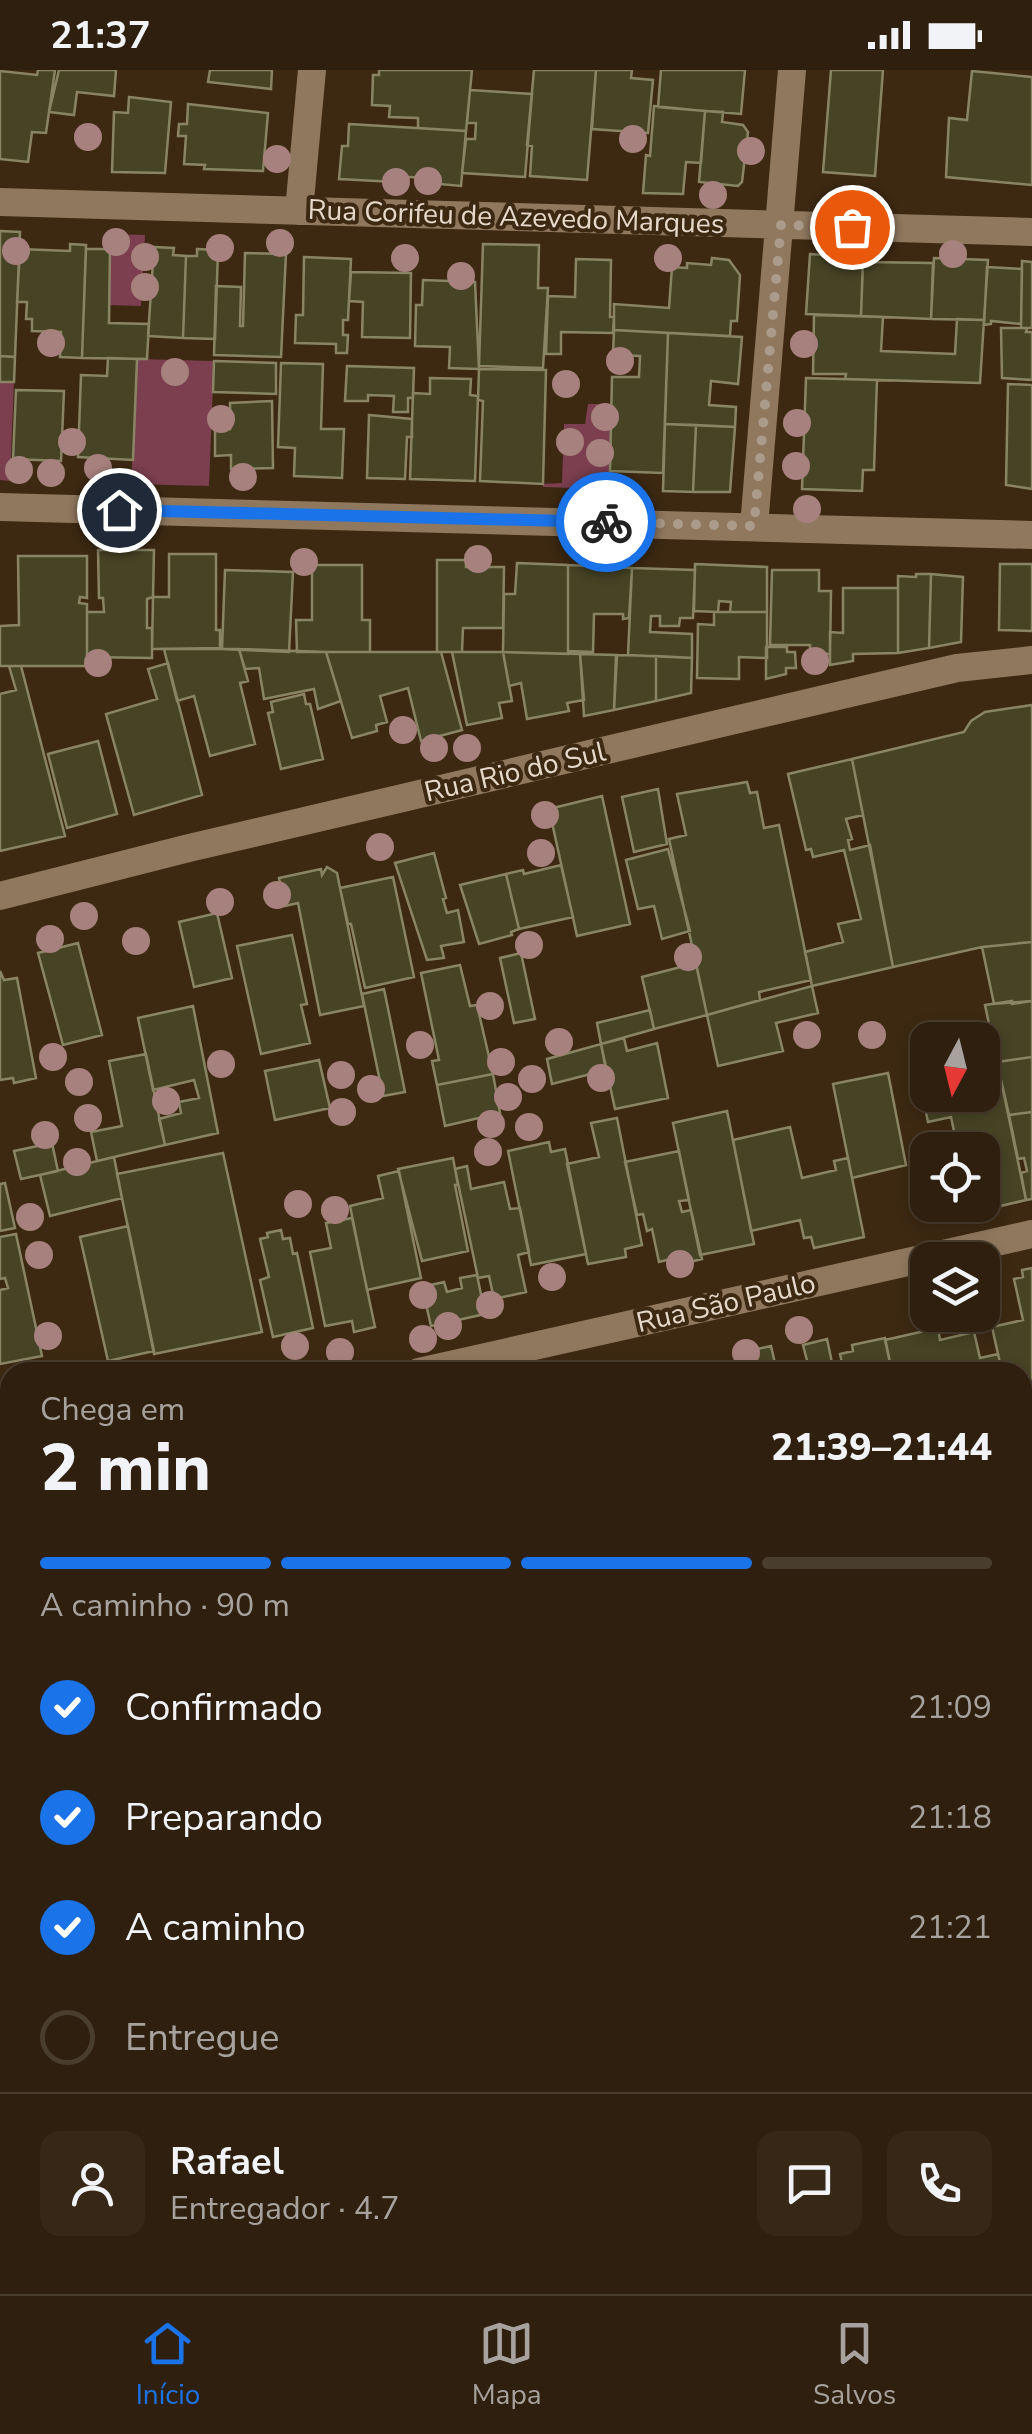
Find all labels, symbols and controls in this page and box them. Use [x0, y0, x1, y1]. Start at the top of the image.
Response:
text: 21:37 [50, 10, 151, 61]
pin [810, 185, 895, 270]
street label: Rua Corifeu de Azevedo Marques [307, 191, 725, 243]
icon: bag [825, 200, 880, 255]
pin [77, 468, 162, 553]
courier [556, 472, 656, 572]
icon: home [92, 483, 147, 538]
icon: bike [579, 495, 634, 550]
street label: Rua Rio do Sul [421, 733, 610, 811]
north arrow [910, 1022, 1000, 1112]
map controls [910, 1022, 1000, 1332]
button: locate [910, 1132, 1000, 1222]
button: layers [910, 1242, 1000, 1332]
street label: Rua São Paulo [633, 1264, 819, 1342]
text: Chega em [40, 1388, 185, 1431]
text: 21:39–21:44 [771, 1422, 992, 1473]
text: 2 min [40, 1424, 211, 1513]
text: A caminho · 90 m [40, 1584, 290, 1627]
icon: check [40, 1680, 95, 1735]
text: Confirmado [125, 1682, 323, 1733]
text: 21:09 [908, 1686, 992, 1729]
icon: check [40, 1790, 95, 1845]
text: Preparando [125, 1792, 323, 1843]
text: 21:18 [908, 1796, 992, 1839]
icon: check [40, 1900, 95, 1955]
text: A caminho [125, 1902, 306, 1953]
text: 21:21 [908, 1906, 992, 1949]
text: Entregue [125, 2012, 279, 2063]
button: person [40, 2131, 145, 2236]
button: chat [757, 2131, 862, 2236]
button: phone [887, 2131, 992, 2236]
text: Rafael [170, 2136, 284, 2187]
text: Entregador · 4.7 [170, 2187, 399, 2230]
tab: Início [136, 2316, 200, 2414]
tab: Mapa [472, 2316, 542, 2414]
tab: Salvos [813, 2316, 896, 2414]

